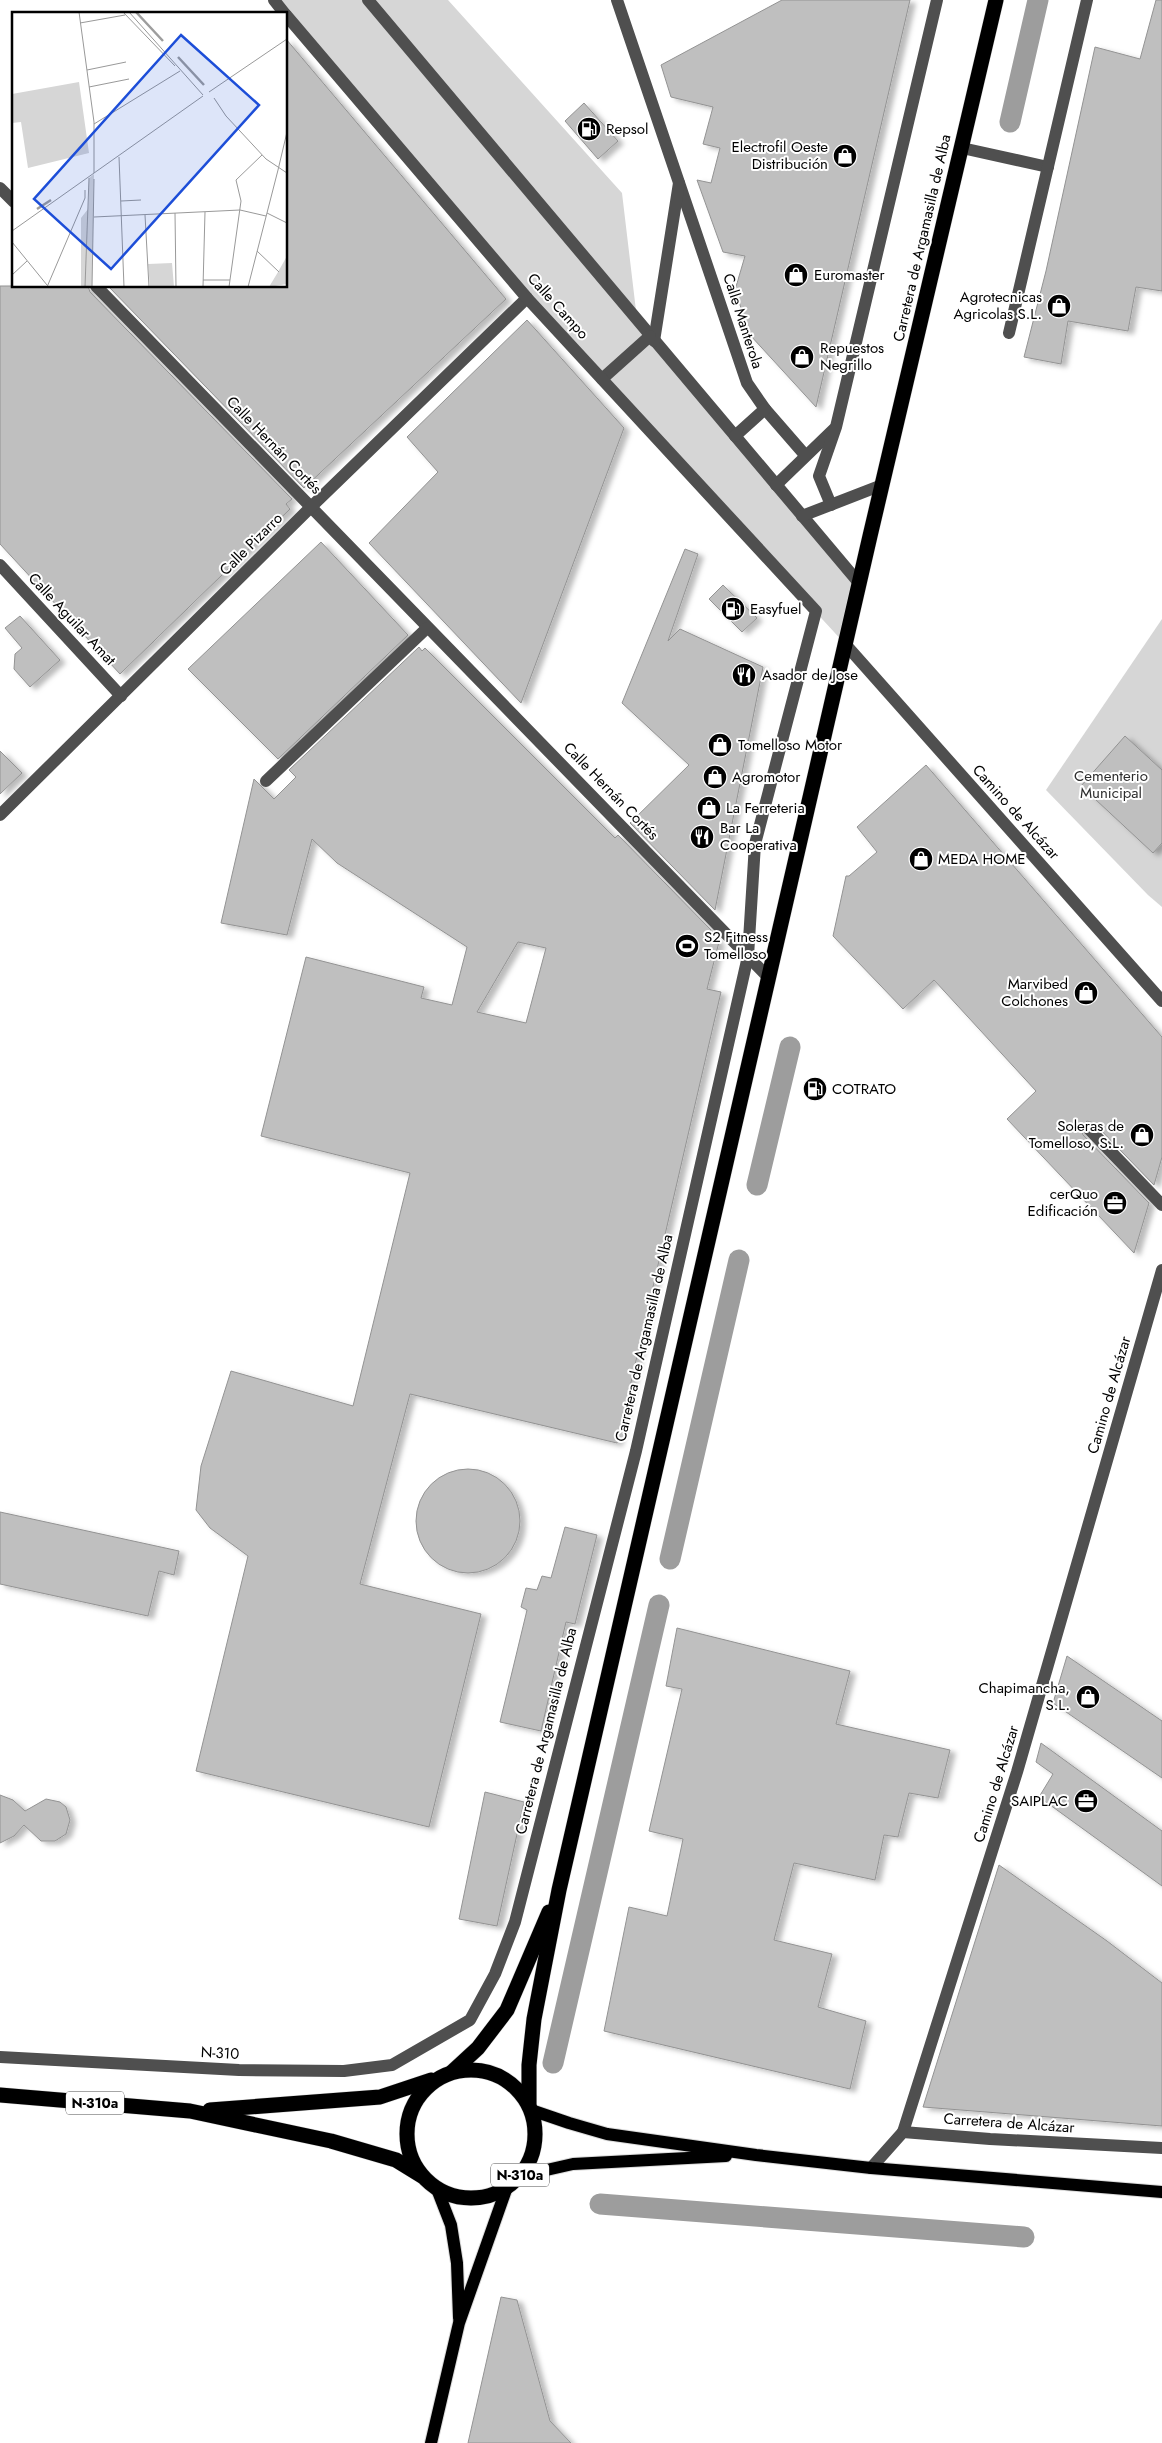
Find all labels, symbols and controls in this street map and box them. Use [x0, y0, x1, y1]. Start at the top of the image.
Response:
inset map [12, 12, 288, 288]
fuel station icon: Repsol [576, 116, 602, 142]
place label: Repsol [606, 118, 648, 140]
street label: Carretera de Argamasilla de Alba [887, 132, 957, 344]
place label: Electrofil Oeste Distribución [732, 136, 828, 175]
shop icon: Electrofil Oeste Distribución [832, 143, 858, 169]
shop icon: Euromaster [783, 262, 809, 288]
place label: Euromaster [814, 264, 886, 286]
street label: Calle Campo [522, 268, 594, 344]
street label: Calle Manterola [717, 271, 769, 371]
place label: Agrotecnicas Agricolas S.L. [954, 286, 1042, 325]
shop icon: Agrotecnicas Agricolas S.L. [1046, 293, 1072, 319]
place label: Repuestos Negrillo [820, 337, 884, 376]
shop icon: Repuestos Negrillo [789, 344, 815, 370]
street label: Calle Hernán Cortés [221, 391, 327, 499]
street label: Calle Pizarro [215, 508, 287, 580]
street label: Calle Aguilar Amat [23, 568, 121, 671]
fuel station icon: Easyfuel [720, 596, 746, 622]
place label: Easyfuel [750, 598, 801, 620]
restaurant icon: Asador de Jose [731, 662, 757, 688]
place label: Asador de Jose [762, 664, 858, 686]
shop icon: Tomelloso Motor [707, 732, 733, 758]
place label: Tomelloso Motor [738, 734, 843, 756]
street label: Calle Hernán Cortés [558, 737, 664, 845]
street label: Camino de Alcázar [967, 759, 1065, 865]
shop icon: Agromotor [702, 764, 728, 790]
park label: Cementerio Municipal [1074, 765, 1148, 804]
place label: Agromotor [732, 766, 801, 788]
shop icon: La Ferreteria [696, 795, 722, 821]
place label: La Ferreteria [726, 797, 805, 819]
place label: Bar La Cooperativa [720, 817, 797, 856]
restaurant icon: Bar La Cooperativa [689, 824, 715, 850]
shop icon: MEDA HOME [908, 846, 934, 872]
place label: MEDA HOME [938, 848, 1026, 870]
place label: S2 Fitness Tomelloso [704, 926, 768, 965]
sports icon: S2 Fitness Tomelloso [674, 933, 700, 959]
place label: Marvibed Colchones [1001, 973, 1068, 1012]
shop icon: Marvibed Colchones [1073, 980, 1099, 1006]
fuel station icon: COTRATO [802, 1076, 828, 1102]
place label: COTRATO [832, 1078, 896, 1100]
place label: Soleras de Tomelloso, S.L. [1029, 1115, 1124, 1154]
shop icon: Soleras de Tomelloso, S.L. [1129, 1122, 1155, 1148]
place label: cerQuo Edificación [1028, 1183, 1098, 1222]
office icon: cerQuo Edificación [1102, 1190, 1128, 1216]
street label: Carretera de Argamasilla de Alba [609, 1232, 679, 1444]
street label: Camino de Alcázar [1082, 1333, 1137, 1456]
street label: Carretera de Argamasilla de Alba [510, 1625, 582, 1837]
place label: Chapimancha, S.L. [979, 1677, 1070, 1716]
shop icon: Chapimancha, S.L. [1075, 1684, 1101, 1710]
street label: Camino de Alcázar [968, 1722, 1025, 1845]
office icon: SAIPLAC [1073, 1788, 1099, 1814]
place label: SAIPLAC [1011, 1790, 1068, 1812]
street label: N-310 [200, 2041, 240, 2065]
road number: N-310a [66, 2092, 124, 2114]
street label: Carretera de Alcázar [943, 2107, 1076, 2139]
road number: N-310a [491, 2164, 549, 2186]

